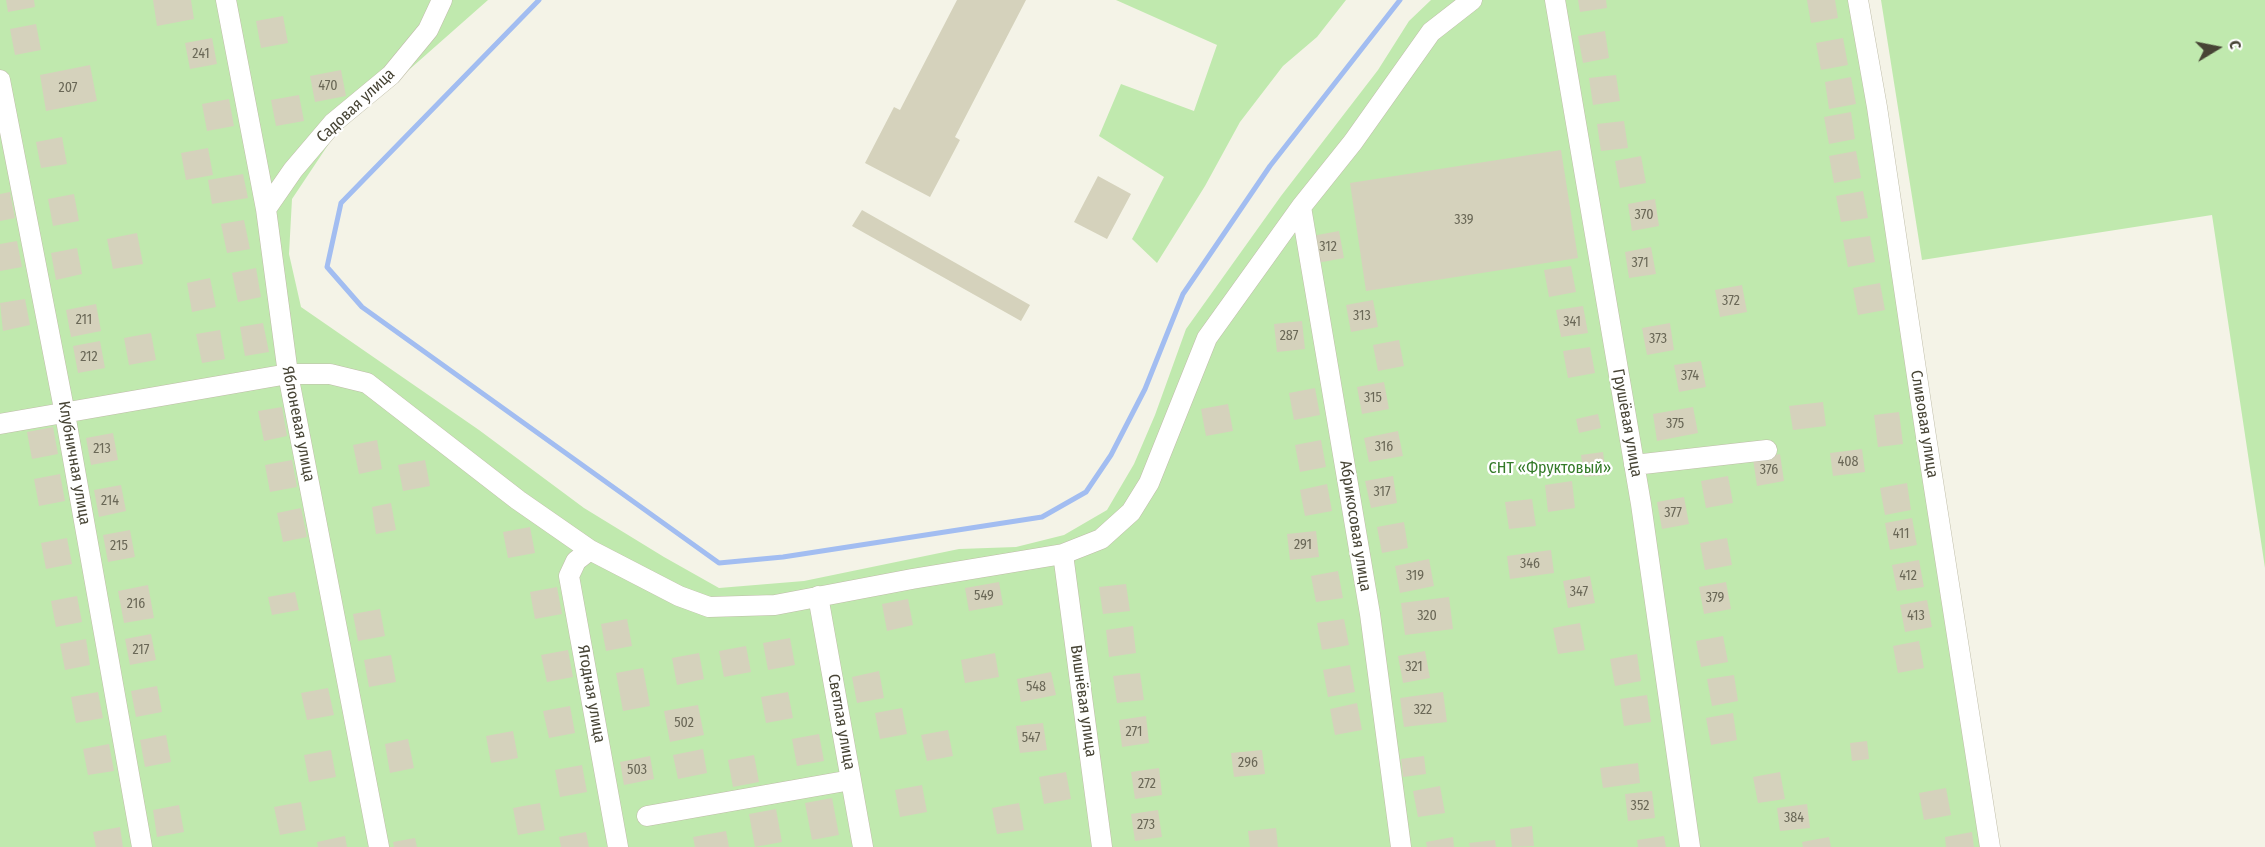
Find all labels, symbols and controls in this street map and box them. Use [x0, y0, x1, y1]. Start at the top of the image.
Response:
north arrow [2187, 18, 2247, 78]
text: С [2225, 39, 2245, 51]
house number: 241 [192, 46, 210, 62]
street label: Садовая улица [313, 65, 399, 147]
house number: 470 [318, 78, 338, 94]
house number: 207 [59, 80, 77, 96]
house number: 370 [1634, 207, 1654, 223]
house number: 339 [1454, 212, 1474, 228]
house number: 312 [1319, 239, 1337, 255]
house number: 371 [1631, 255, 1649, 271]
house number: 372 [1722, 293, 1740, 309]
house number: 313 [1353, 308, 1371, 324]
house number: 211 [76, 312, 92, 328]
house number: 341 [1563, 314, 1581, 330]
house number: 287 [1280, 328, 1298, 344]
house number: 373 [1649, 331, 1667, 347]
house number: 212 [80, 349, 98, 365]
street label: Яблоневая улица [277, 365, 319, 483]
street label: Грушёвая улица [1608, 367, 1646, 479]
house number: 374 [1681, 368, 1699, 384]
street label: Сливовая улица [1906, 369, 1942, 479]
house number: 315 [1364, 390, 1382, 406]
street label: Клубничная улица [54, 400, 94, 526]
house number: 375 [1666, 416, 1684, 432]
house number: 316 [1375, 439, 1393, 455]
house number: 213 [93, 441, 111, 457]
house number: 408 [1837, 454, 1859, 470]
street label: Абрикосовая улица [1335, 459, 1375, 593]
park label: СНТ «Фруктовый» [1489, 459, 1611, 479]
house number: 376 [1760, 462, 1778, 478]
house number: 317 [1373, 484, 1391, 500]
house number: 214 [101, 493, 119, 509]
house number: 377 [1664, 505, 1682, 521]
house number: 411 [1893, 526, 1909, 542]
house number: 291 [1294, 537, 1312, 553]
house number: 215 [110, 538, 128, 554]
house number: 346 [1520, 556, 1540, 572]
house number: 319 [1406, 568, 1424, 584]
house number: 412 [1899, 568, 1917, 584]
house number: 347 [1570, 584, 1588, 600]
house number: 549 [974, 588, 994, 604]
house number: 379 [1706, 590, 1724, 606]
house number: 216 [127, 596, 145, 612]
house number: 320 [1417, 608, 1437, 624]
house number: 413 [1907, 608, 1925, 624]
house number: 217 [133, 642, 149, 658]
street label: Ягодная улица [573, 644, 609, 744]
street label: Вишнёвая улица [1066, 644, 1100, 758]
house number: 321 [1405, 659, 1423, 675]
street label: Светлая улица [823, 673, 859, 771]
house number: 548 [1026, 679, 1046, 695]
house number: 322 [1414, 702, 1432, 718]
house number: 502 [674, 715, 694, 731]
house number: 271 [1125, 724, 1143, 740]
house number: 547 [1022, 730, 1040, 746]
house number: 296 [1238, 755, 1258, 771]
house number: 503 [627, 762, 647, 778]
house number: 272 [1138, 776, 1156, 792]
house number: 352 [1631, 798, 1649, 814]
house number: 384 [1784, 810, 1804, 826]
house number: 273 [1137, 817, 1155, 833]

